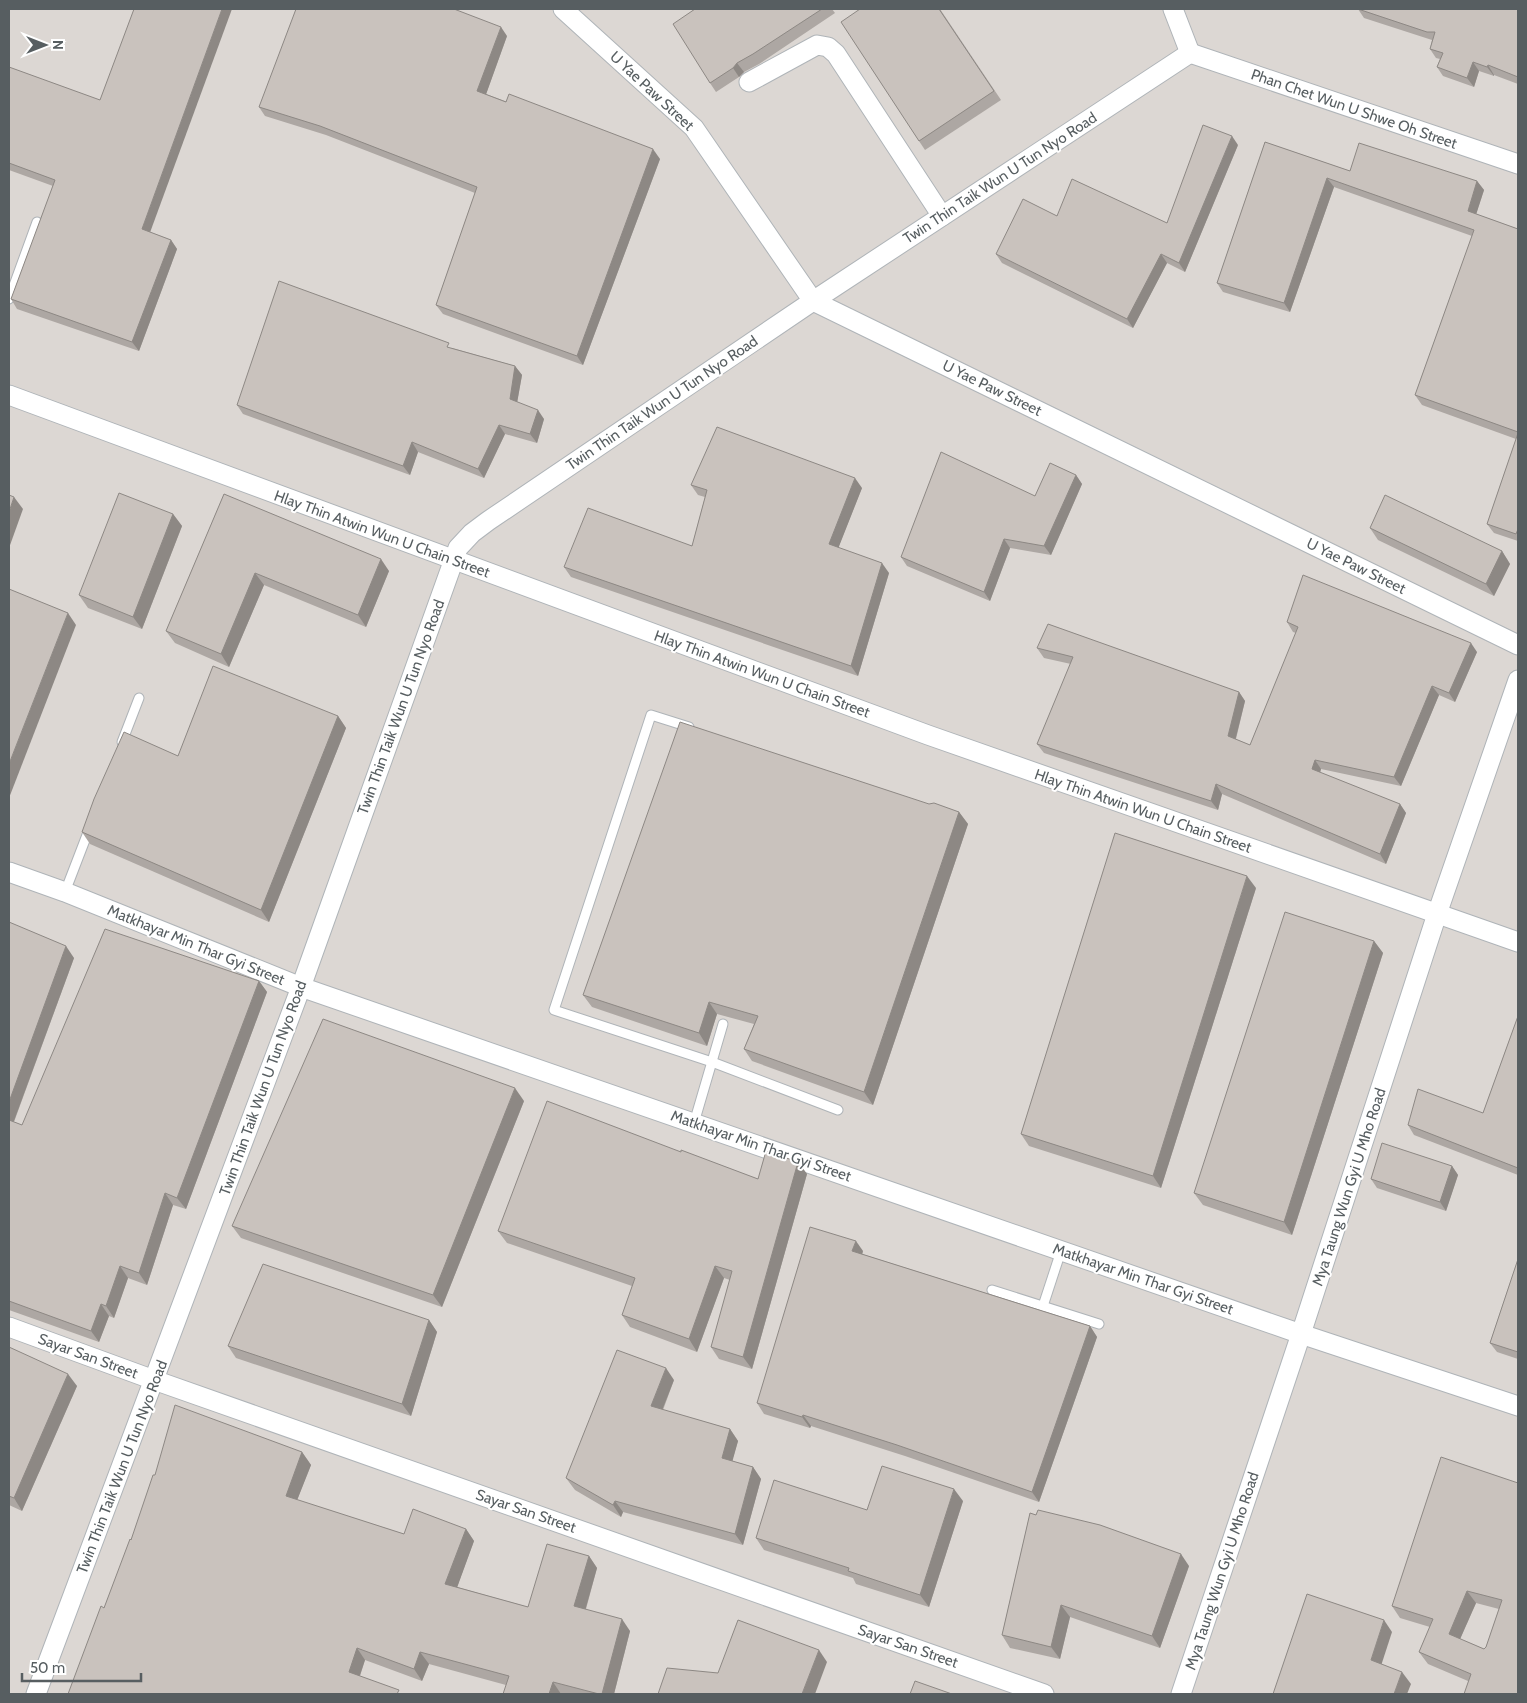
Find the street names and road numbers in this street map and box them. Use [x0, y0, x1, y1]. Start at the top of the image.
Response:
street label: U Yae Paw Street [606, 48, 698, 134]
street label: Phan Chet Wun U Shwe Oh Street [1249, 65, 1459, 153]
street label: Twin Thin Taik Wun U Tun Nyo Road [900, 109, 1100, 247]
street label: Twin Thin Taik Wun U Tun Nyo Road [563, 332, 761, 474]
street label: U Yae Paw Street [939, 356, 1045, 420]
street label: Hlay Thin Atwin Wun U Chain Street [272, 487, 492, 581]
street label: U Yae Paw Street [1303, 534, 1409, 598]
street label: Twin Thin Taik Wun U Tun Nyo Road [354, 597, 448, 817]
street label: Hlay Thin Atwin Wun U Chain Street [652, 627, 872, 721]
street label: Hlay Thin Atwin Wun U Chain Street [1032, 765, 1254, 857]
street label: Matkhayar Min Thar Gyi Street [105, 901, 287, 989]
street label: Twin Thin Taik Wun U Tun Nyo Road [216, 978, 310, 1198]
street label: Mya Taung Wun Gyi U Mho Road [1308, 1086, 1390, 1288]
street label: Matkhayar Min Thar Gyi Street [668, 1107, 854, 1185]
street label: Matkhayar Min Thar Gyi Street [1050, 1240, 1236, 1318]
street label: Sayar San Street [36, 1330, 140, 1382]
street label: Twin Thin Taik Wun U Tun Nyo Road [73, 1358, 171, 1576]
street label: Mya Taung Wun Gyi U Mho Road [1181, 1470, 1263, 1672]
street label: Sayar San Street [474, 1485, 578, 1537]
street label: Sayar San Street [856, 1620, 960, 1672]

